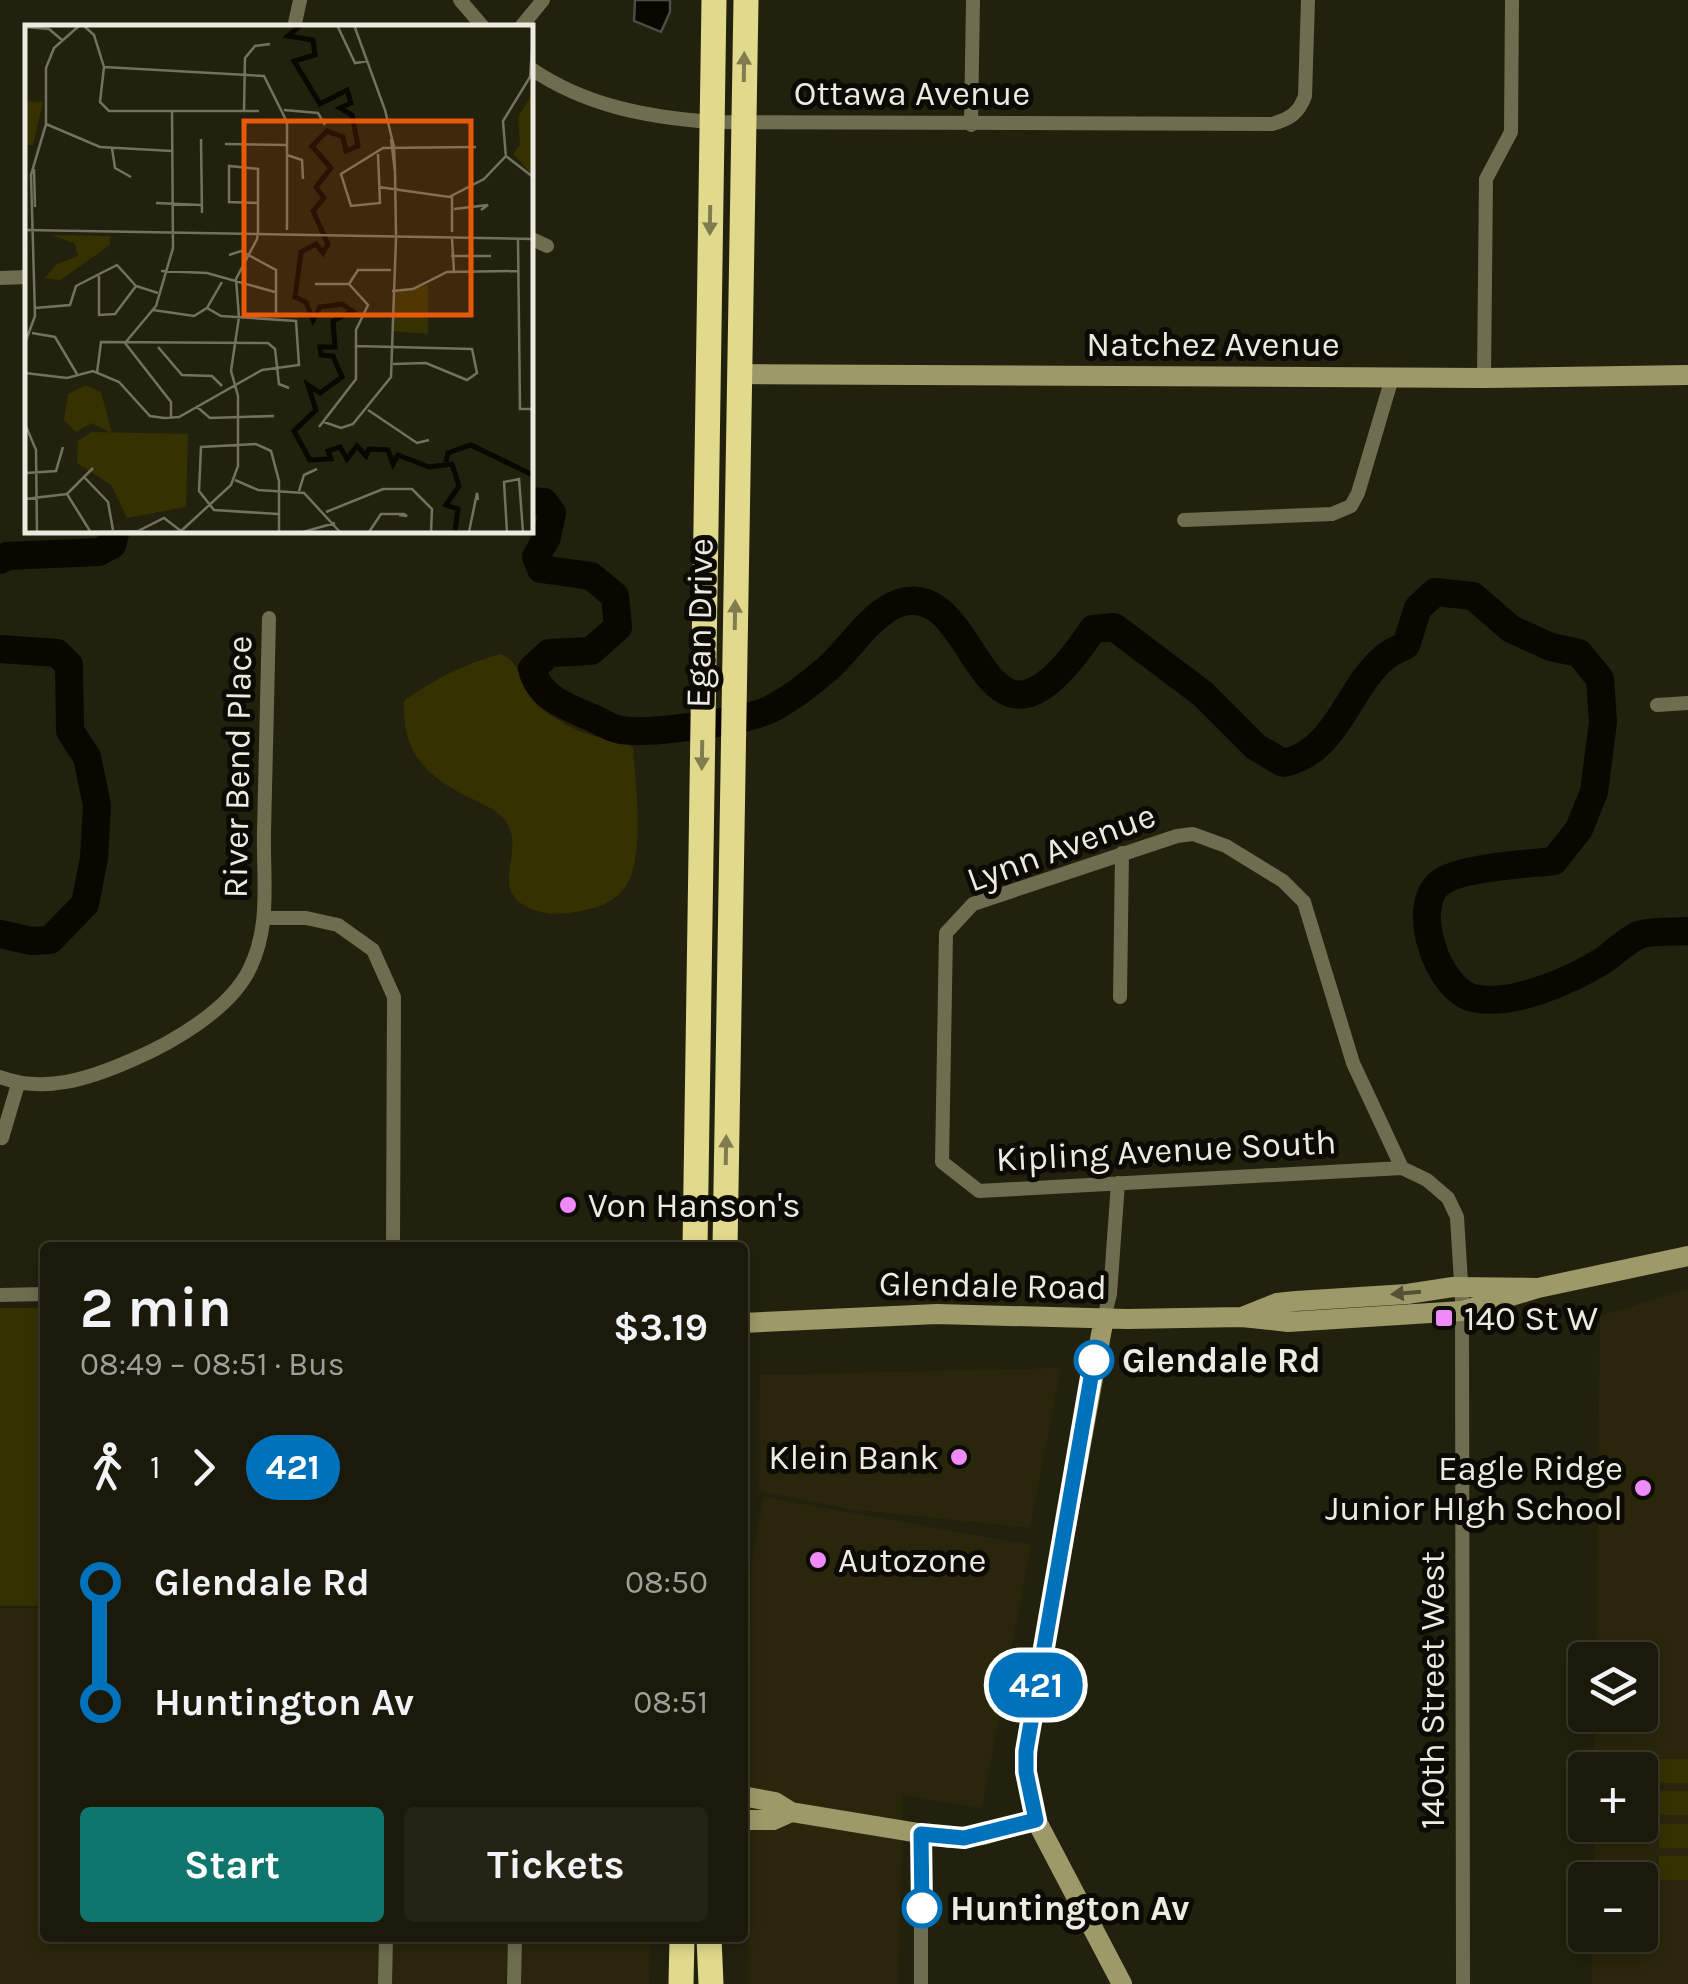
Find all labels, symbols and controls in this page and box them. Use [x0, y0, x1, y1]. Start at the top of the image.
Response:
inset map [25, 25, 532, 532]
one-way arrow [737, 50, 753, 82]
street label: Ottawa Avenue [794, 73, 1030, 114]
one-way arrow [702, 204, 718, 236]
street label: Natchez Avenue [1086, 324, 1340, 365]
street label: Egan Drive [678, 538, 721, 708]
one-way arrow [727, 599, 743, 631]
street label: River Bend Place [215, 635, 260, 899]
one-way arrow [694, 739, 710, 771]
street label: Lynn Avenue [961, 794, 1161, 900]
street label: Kipling Avenue South [995, 1121, 1337, 1180]
one-way arrow [718, 1134, 734, 1166]
place label: Von Hanson's [588, 1185, 801, 1226]
marker: Von Hanson's [557, 1194, 579, 1216]
street label: Glendale Road [879, 1263, 1107, 1308]
text: 2 min [80, 1276, 232, 1340]
one-way arrow [1390, 1286, 1421, 1302]
place label: 140 St W [1464, 1298, 1598, 1339]
text: $3.19 [613, 1305, 708, 1350]
marker: 140 St W [1433, 1307, 1455, 1329]
place label: Glendale Rd [1122, 1340, 1321, 1381]
marker: Glendale Rd [1075, 1341, 1113, 1379]
text: 08:49 – 08:51 · Bus [80, 1346, 344, 1383]
place label: Klein Bank [768, 1437, 939, 1478]
icon: walk [80, 1440, 135, 1495]
icon: forward [176, 1440, 231, 1495]
marker: Klein Bank [948, 1446, 970, 1468]
text: 421 [266, 1447, 320, 1488]
place label: Eagle Ridge Junior HIgh School [1325, 1448, 1623, 1529]
text: 1 [150, 1449, 161, 1486]
marker: Eagle Ridge Junior HIgh School [1632, 1477, 1654, 1499]
place label: Autozone [838, 1540, 986, 1581]
marker: Autozone [807, 1549, 829, 1571]
street label: 140th Street West [1412, 1551, 1453, 1829]
text: Glendale Rd [154, 1560, 370, 1605]
text: 08:50 [625, 1564, 708, 1601]
map controls [1568, 1642, 1658, 1952]
button: layers [1568, 1642, 1658, 1732]
line badge: 421 [978, 1652, 1094, 1718]
text: 421 [1009, 1665, 1063, 1706]
text: Huntington Av [154, 1680, 414, 1725]
text: 08:51 [633, 1684, 708, 1721]
button: + [1568, 1752, 1658, 1842]
button: Start [80, 1807, 384, 1922]
button: Tickets [404, 1807, 708, 1922]
button: − [1568, 1862, 1658, 1952]
place label: Huntington Av [950, 1888, 1190, 1930]
marker: Huntington Av [903, 1889, 941, 1927]

